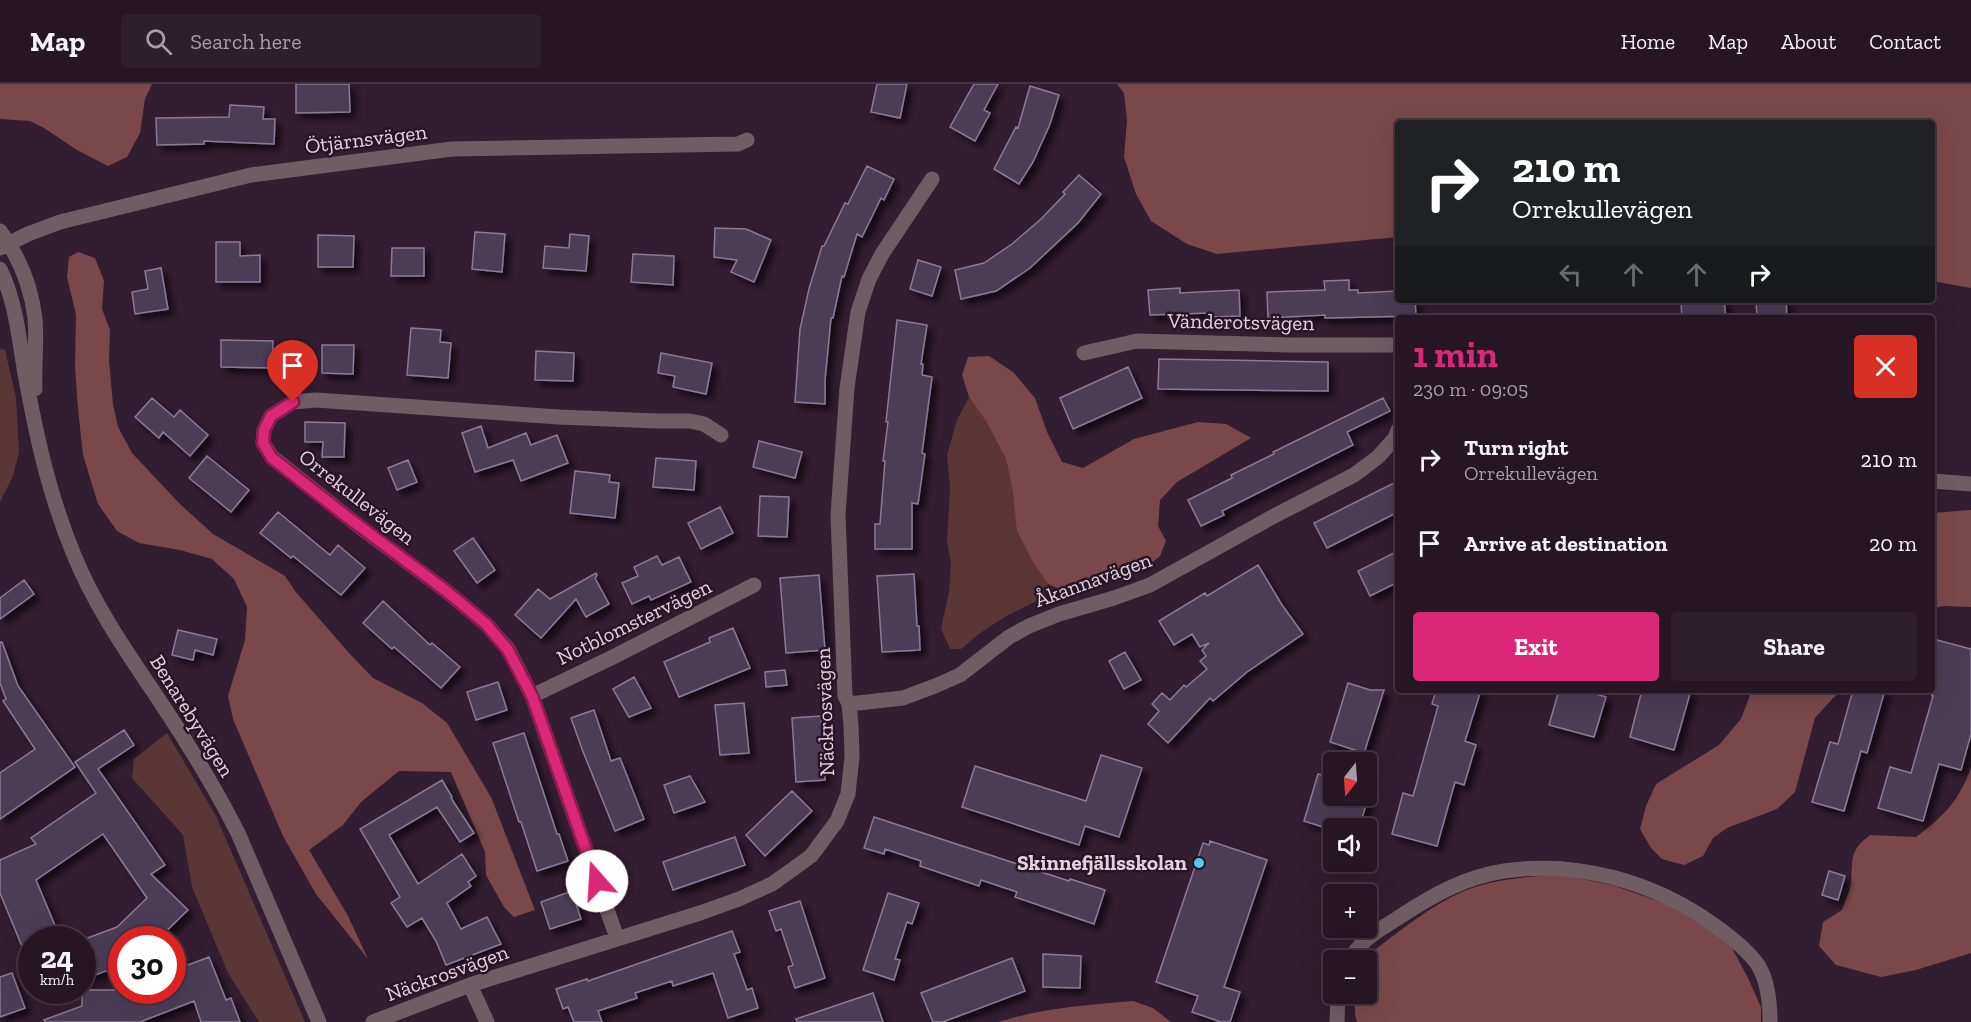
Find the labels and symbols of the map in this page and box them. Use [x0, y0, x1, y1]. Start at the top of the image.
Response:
street label: Ötjärnsvägen [303, 119, 429, 159]
street label: Vänderotsvägen [1166, 308, 1315, 335]
pin [267, 340, 318, 402]
street label: Orrekullevägen [294, 444, 420, 550]
street label: Åkannavägen [1031, 547, 1155, 612]
street label: Notblomstervägen [552, 573, 715, 670]
street label: Näckrosvägen [810, 647, 839, 777]
street label: Benarebyvägen [145, 650, 240, 781]
north arrow [1323, 752, 1377, 806]
position arrow [565, 849, 629, 913]
place label: Skinnefjällsskolan [1017, 850, 1188, 875]
marker: Skinnefjällsskolan [1192, 856, 1206, 870]
speed limit sign: 30 [108, 926, 186, 1004]
street label: Näckrosvägen [382, 939, 512, 1006]

